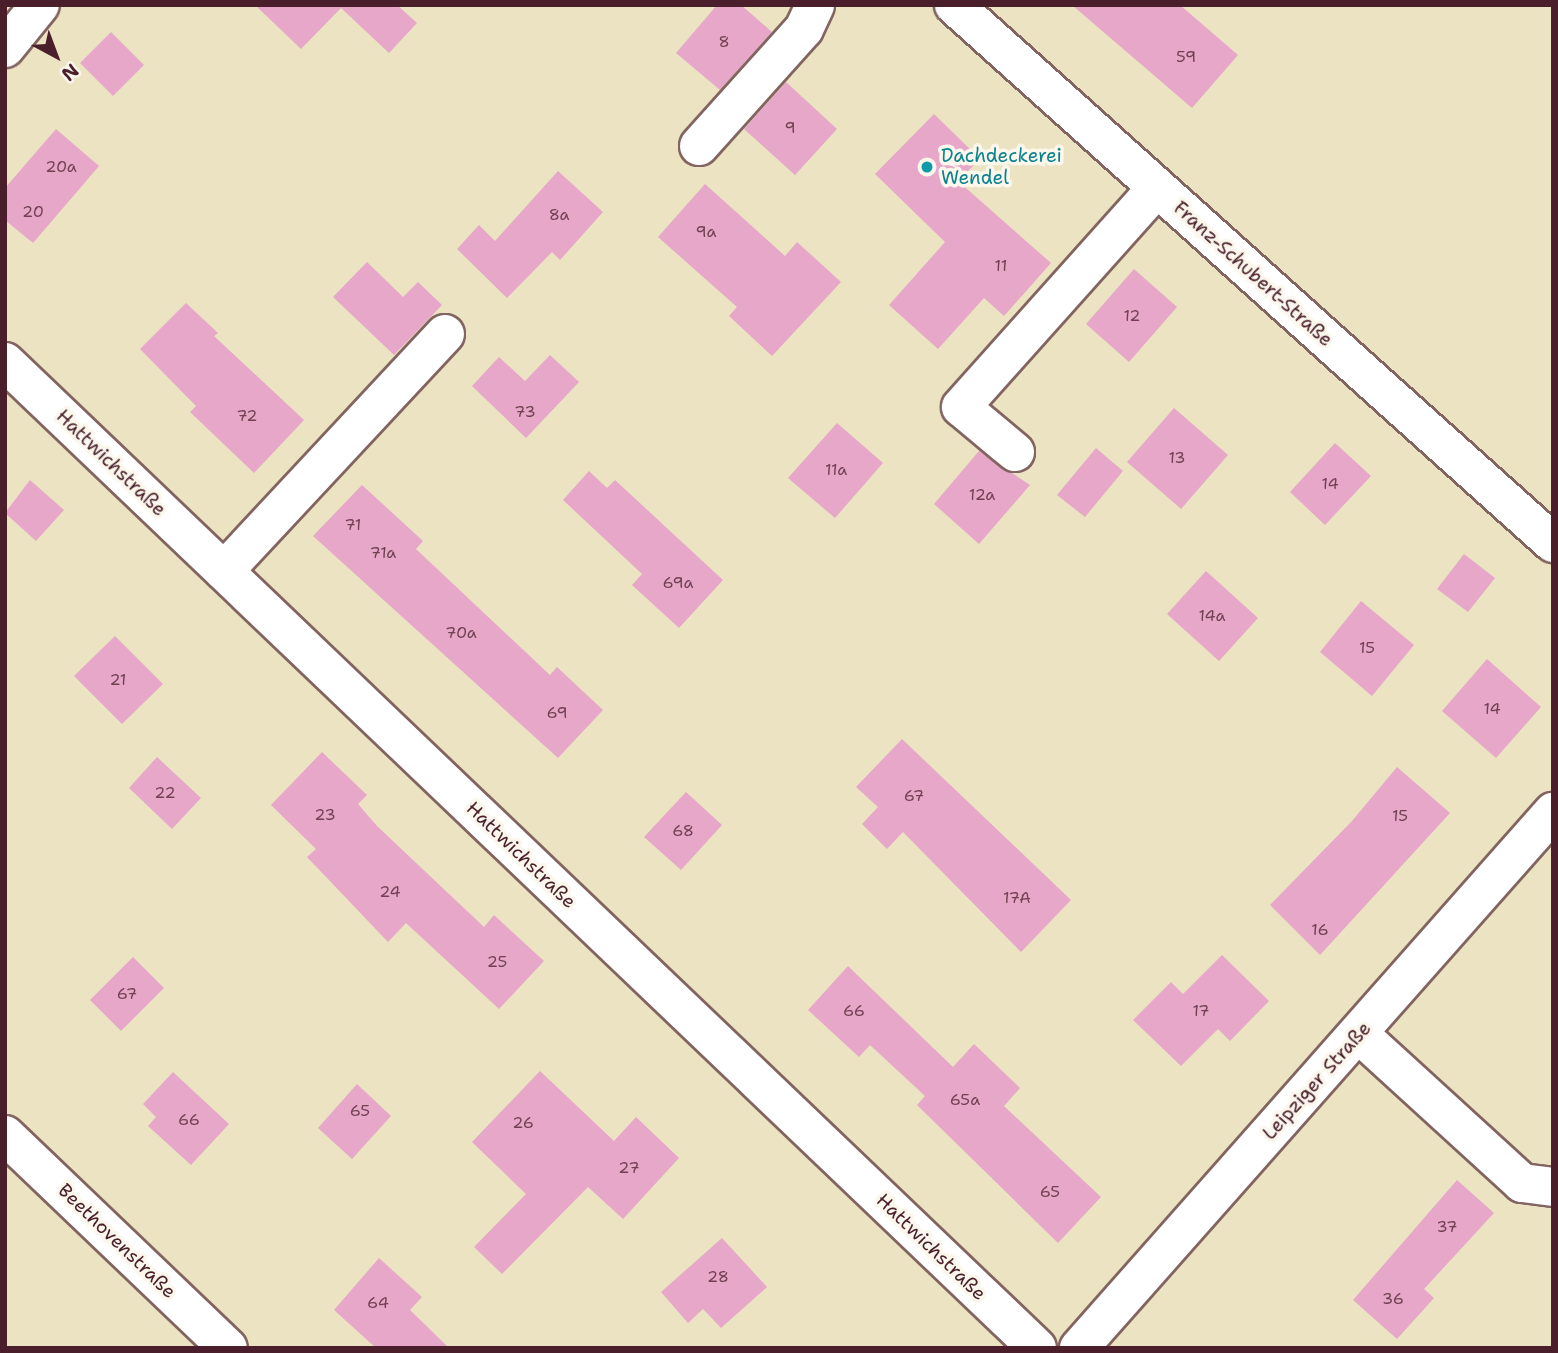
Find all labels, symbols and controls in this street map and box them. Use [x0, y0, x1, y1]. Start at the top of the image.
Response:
north arrow [21, 21, 91, 91]
house number: 8 [718, 32, 730, 52]
house number: 59 [1176, 47, 1196, 67]
text: N [56, 58, 84, 87]
house number: 9 [784, 118, 796, 138]
place label: Dachdeckerei Wendel [941, 145, 1062, 189]
house number: 20a [45, 157, 77, 177]
marker: Dachdeckerei Wendel [919, 159, 935, 175]
street label: Franz-Schubert-Straße [1169, 197, 1337, 351]
house number: 20 [22, 202, 44, 222]
house number: 8a [549, 205, 569, 225]
house number: 9a [696, 222, 716, 242]
house number: 11 [995, 256, 1007, 276]
house number: 12 [1123, 306, 1141, 326]
house number: 73 [514, 402, 536, 422]
street label: Hattwichstraße [51, 405, 171, 521]
house number: 72 [236, 406, 258, 426]
house number: 13 [1168, 448, 1186, 468]
house number: 11a [825, 460, 847, 480]
house number: 14 [1321, 474, 1339, 494]
house number: 12a [969, 485, 995, 505]
house number: 71 [344, 515, 362, 535]
house number: 71a [370, 543, 396, 563]
house number: 69a [663, 573, 693, 593]
house number: 14a [1199, 606, 1225, 626]
house number: 70a [445, 623, 477, 643]
house number: 15 [1359, 638, 1375, 658]
house number: 21 [109, 670, 127, 690]
house number: 14 [1483, 699, 1501, 719]
house number: 69 [546, 703, 568, 723]
house number: 22 [154, 783, 176, 803]
house number: 67 [904, 786, 924, 806]
street label: Hattwichstraße [461, 797, 581, 913]
house number: 23 [314, 805, 336, 825]
house number: 15 [1392, 806, 1408, 826]
house number: 68 [672, 821, 694, 841]
house number: 24 [379, 882, 401, 902]
house number: 17A [1003, 888, 1031, 908]
house number: 16 [1311, 920, 1329, 940]
house number: 25 [487, 952, 507, 972]
house number: 67 [117, 984, 137, 1004]
house number: 66 [843, 1001, 865, 1021]
house number: 17 [1192, 1001, 1210, 1021]
street label: Leipziger Straße [1258, 1017, 1376, 1145]
house number: 65a [950, 1090, 980, 1110]
house number: 65 [350, 1101, 370, 1121]
house number: 66 [178, 1110, 200, 1130]
house number: 26 [512, 1113, 534, 1133]
house number: 27 [618, 1158, 640, 1178]
street label: Beethovenstraße [53, 1179, 181, 1303]
house number: 65 [1040, 1182, 1060, 1202]
street label: Hattwichstraße [871, 1189, 991, 1305]
house number: 37 [1436, 1217, 1458, 1237]
house number: 28 [707, 1267, 729, 1287]
house number: 36 [1382, 1289, 1404, 1309]
house number: 64 [367, 1293, 389, 1313]

